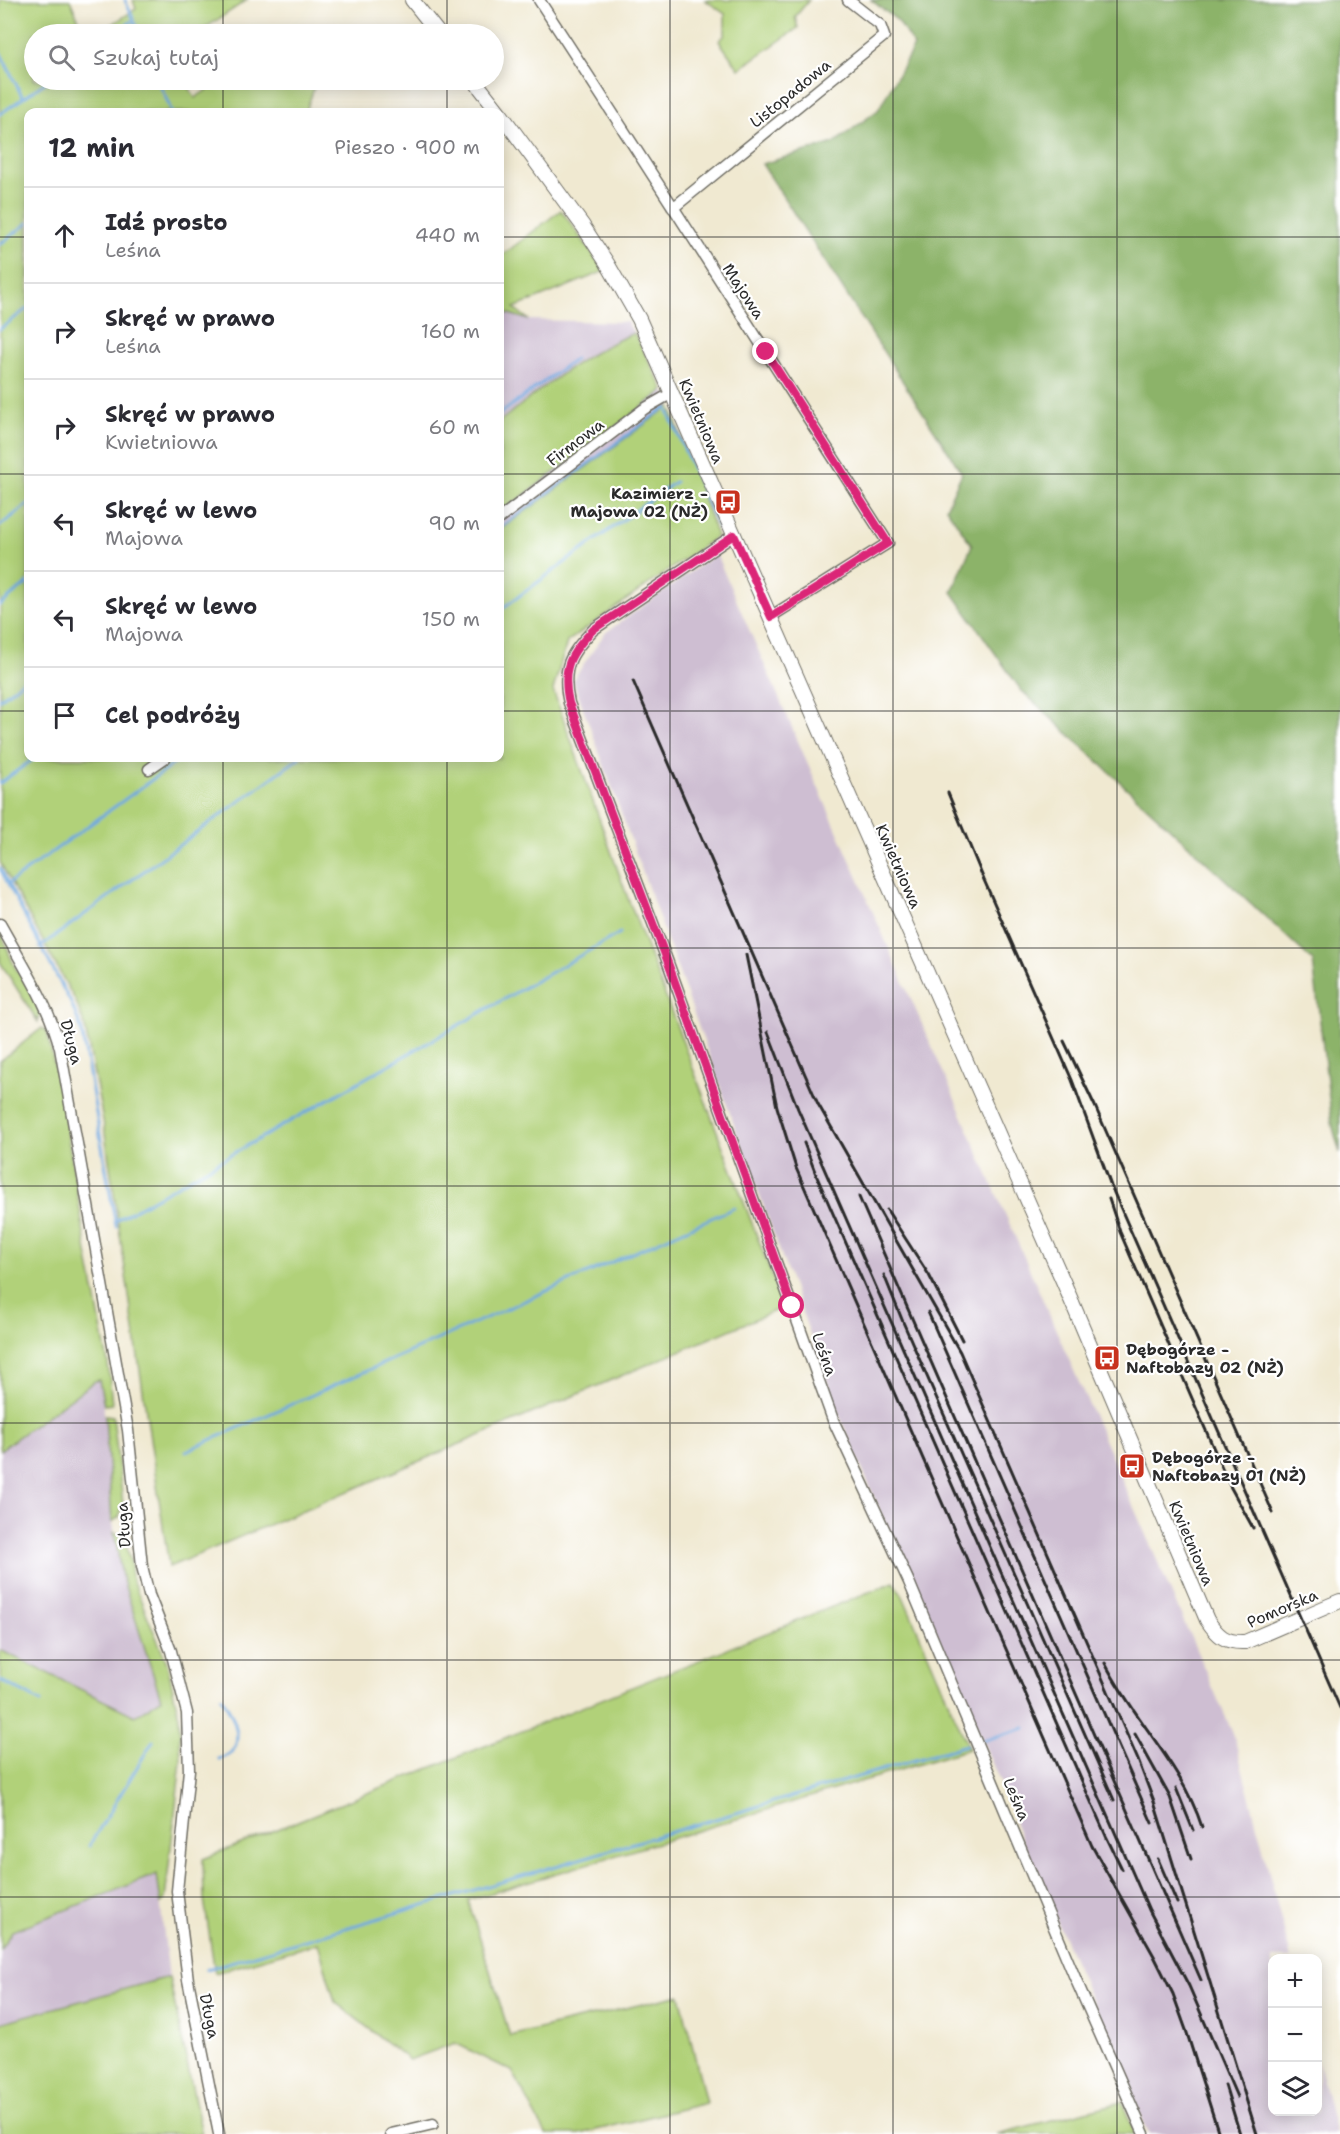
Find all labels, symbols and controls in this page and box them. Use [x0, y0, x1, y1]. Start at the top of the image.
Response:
search box [24, 24, 504, 90]
icon: search [45, 41, 78, 74]
text: Szukaj tutaj [93, 43, 219, 72]
street label: Listopadowa [746, 54, 835, 132]
text: 12 min [48, 130, 135, 165]
text: Pieszo · 900 m [334, 134, 480, 160]
text: Idź prosto [105, 208, 228, 237]
icon: ahead [48, 219, 81, 252]
text: 440 m [415, 222, 480, 248]
text: Leśna [105, 237, 161, 263]
street label: Majowa [718, 259, 769, 323]
text: Skręć w prawo [105, 304, 275, 333]
icon: right [48, 315, 81, 348]
text: 160 m [421, 318, 480, 344]
text: Leśna [105, 333, 161, 359]
route end [752, 338, 778, 364]
street label: Kwietniowa [674, 376, 729, 467]
text: Skręć w prawo [105, 400, 275, 429]
icon: right [48, 411, 81, 444]
text: 60 m [428, 414, 480, 440]
street label: Firmowa [542, 414, 608, 471]
text: Kwietniowa [105, 429, 218, 455]
place label: Kazimierz - Majowa 02 (NŻ) [570, 483, 708, 522]
bus stop icon: Kazimierz - Majowa 02 (NŻ) [713, 487, 743, 517]
text: Skręć w lewo [105, 496, 257, 525]
icon: left [48, 507, 81, 540]
text: 90 m [428, 510, 480, 536]
text: Majowa [105, 525, 183, 551]
text: Skręć w lewo [105, 592, 257, 621]
icon: left [48, 603, 81, 636]
text: 150 m [422, 606, 480, 632]
text: Majowa [105, 621, 183, 647]
icon: arrive [48, 699, 81, 732]
text: Cel podróży [105, 701, 241, 730]
street label: Kwietniowa [871, 821, 926, 912]
street label: Długa [55, 1017, 88, 1067]
route start [778, 1292, 804, 1318]
street label: Leśna [807, 1330, 842, 1379]
place label: Dębogórze - Naftobazy 02 (NŻ) [1126, 1339, 1284, 1378]
bus stop icon: Dębogórze - Naftobazy 02 (NŻ) [1092, 1343, 1122, 1373]
place label: Dębogórze - Naftobazy 01 (NŻ) [1152, 1447, 1306, 1486]
bus stop icon: Dębogórze - Naftobazy 01 (NŻ) [1117, 1451, 1147, 1481]
street label: Kwietniowa [1164, 1498, 1219, 1589]
street label: Długa [111, 1502, 136, 1548]
street label: Pomorska [1244, 1584, 1321, 1633]
street label: Leśna [998, 1775, 1035, 1824]
map controls [1268, 1954, 1322, 2116]
button: + [1268, 1954, 1322, 2008]
street label: Długa [195, 1992, 225, 2041]
button: − [1268, 2008, 1322, 2062]
button: layers [1268, 2062, 1322, 2116]

